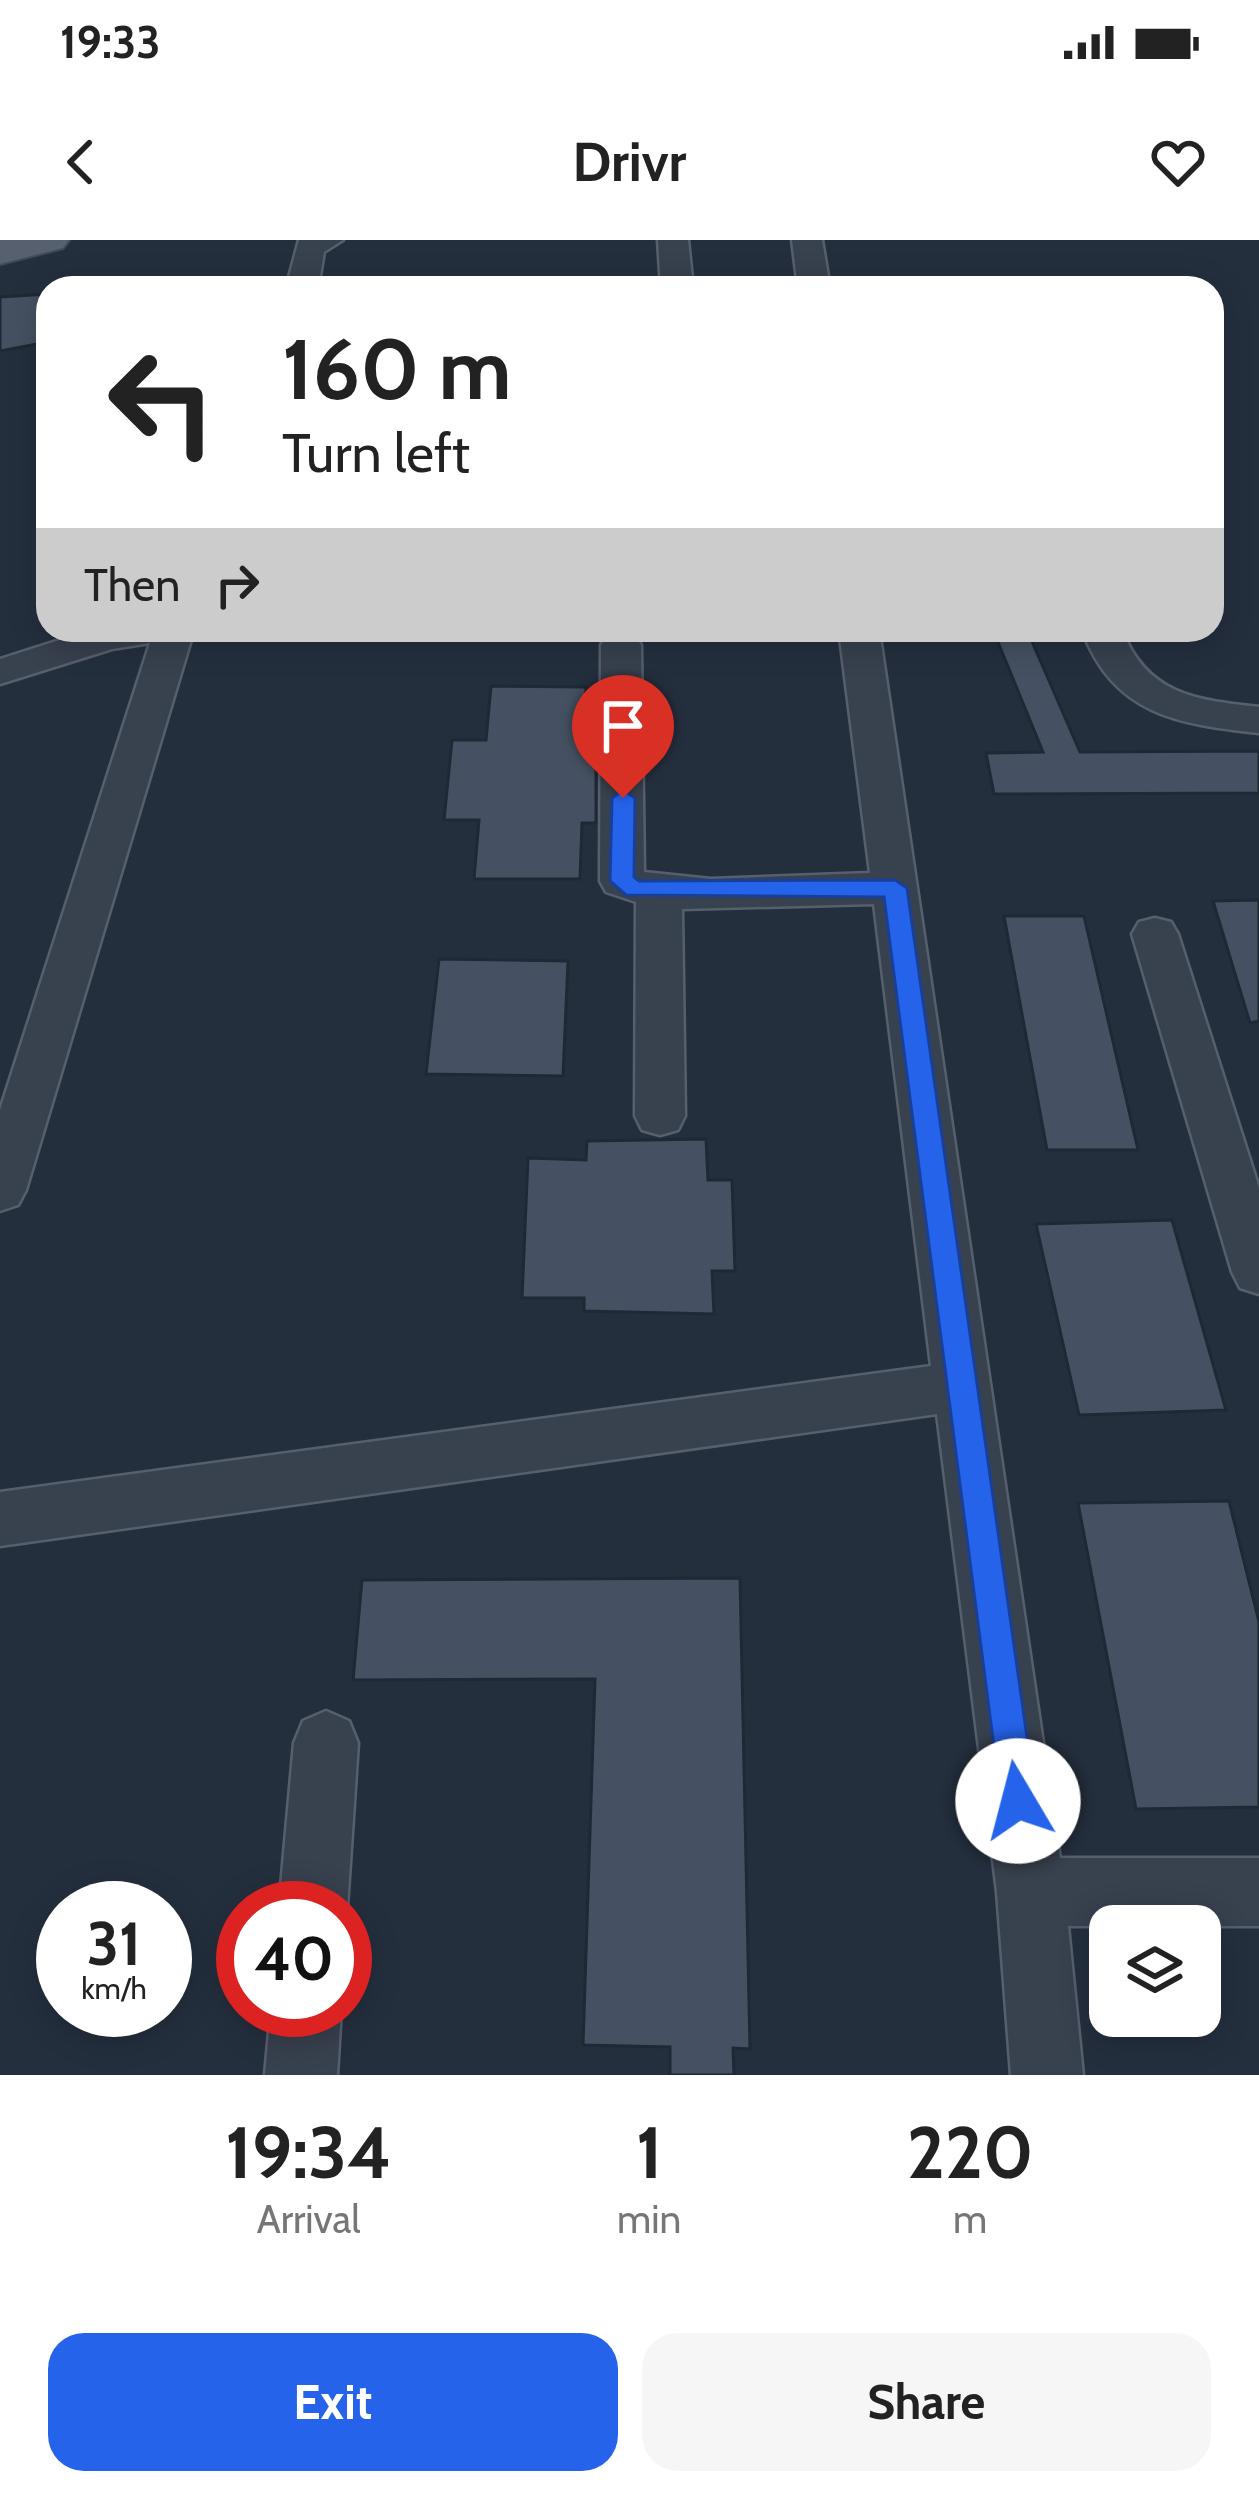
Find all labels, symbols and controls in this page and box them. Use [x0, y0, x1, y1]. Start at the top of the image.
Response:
text: 19:33 [60, 15, 160, 69]
icon: back [48, 129, 114, 195]
text: Drivr [573, 129, 686, 195]
icon: heart [1145, 129, 1211, 195]
text: 160 m [282, 318, 511, 420]
icon: left [84, 324, 240, 480]
text: Turn left [282, 420, 470, 486]
icon: right [204, 552, 270, 618]
text: Then [84, 558, 180, 612]
pin [572, 675, 674, 798]
icon: arrive [590, 693, 656, 759]
position arrow [955, 1738, 1081, 1864]
speed limit sign: 40 [216, 1881, 372, 2037]
map controls [1089, 1905, 1221, 2037]
button: layers [1089, 1905, 1221, 2037]
text: 31 [87, 1907, 141, 1980]
text: km/h [81, 1970, 147, 2007]
text: 19:34 [225, 2109, 392, 2196]
text: 1 [636, 2109, 663, 2196]
text: 220 [907, 2109, 1034, 2196]
text: Arrival [257, 2195, 360, 2243]
text: min [617, 2195, 681, 2243]
text: m [953, 2195, 987, 2243]
button: Exit [48, 2333, 618, 2471]
button: Share [642, 2333, 1211, 2471]

